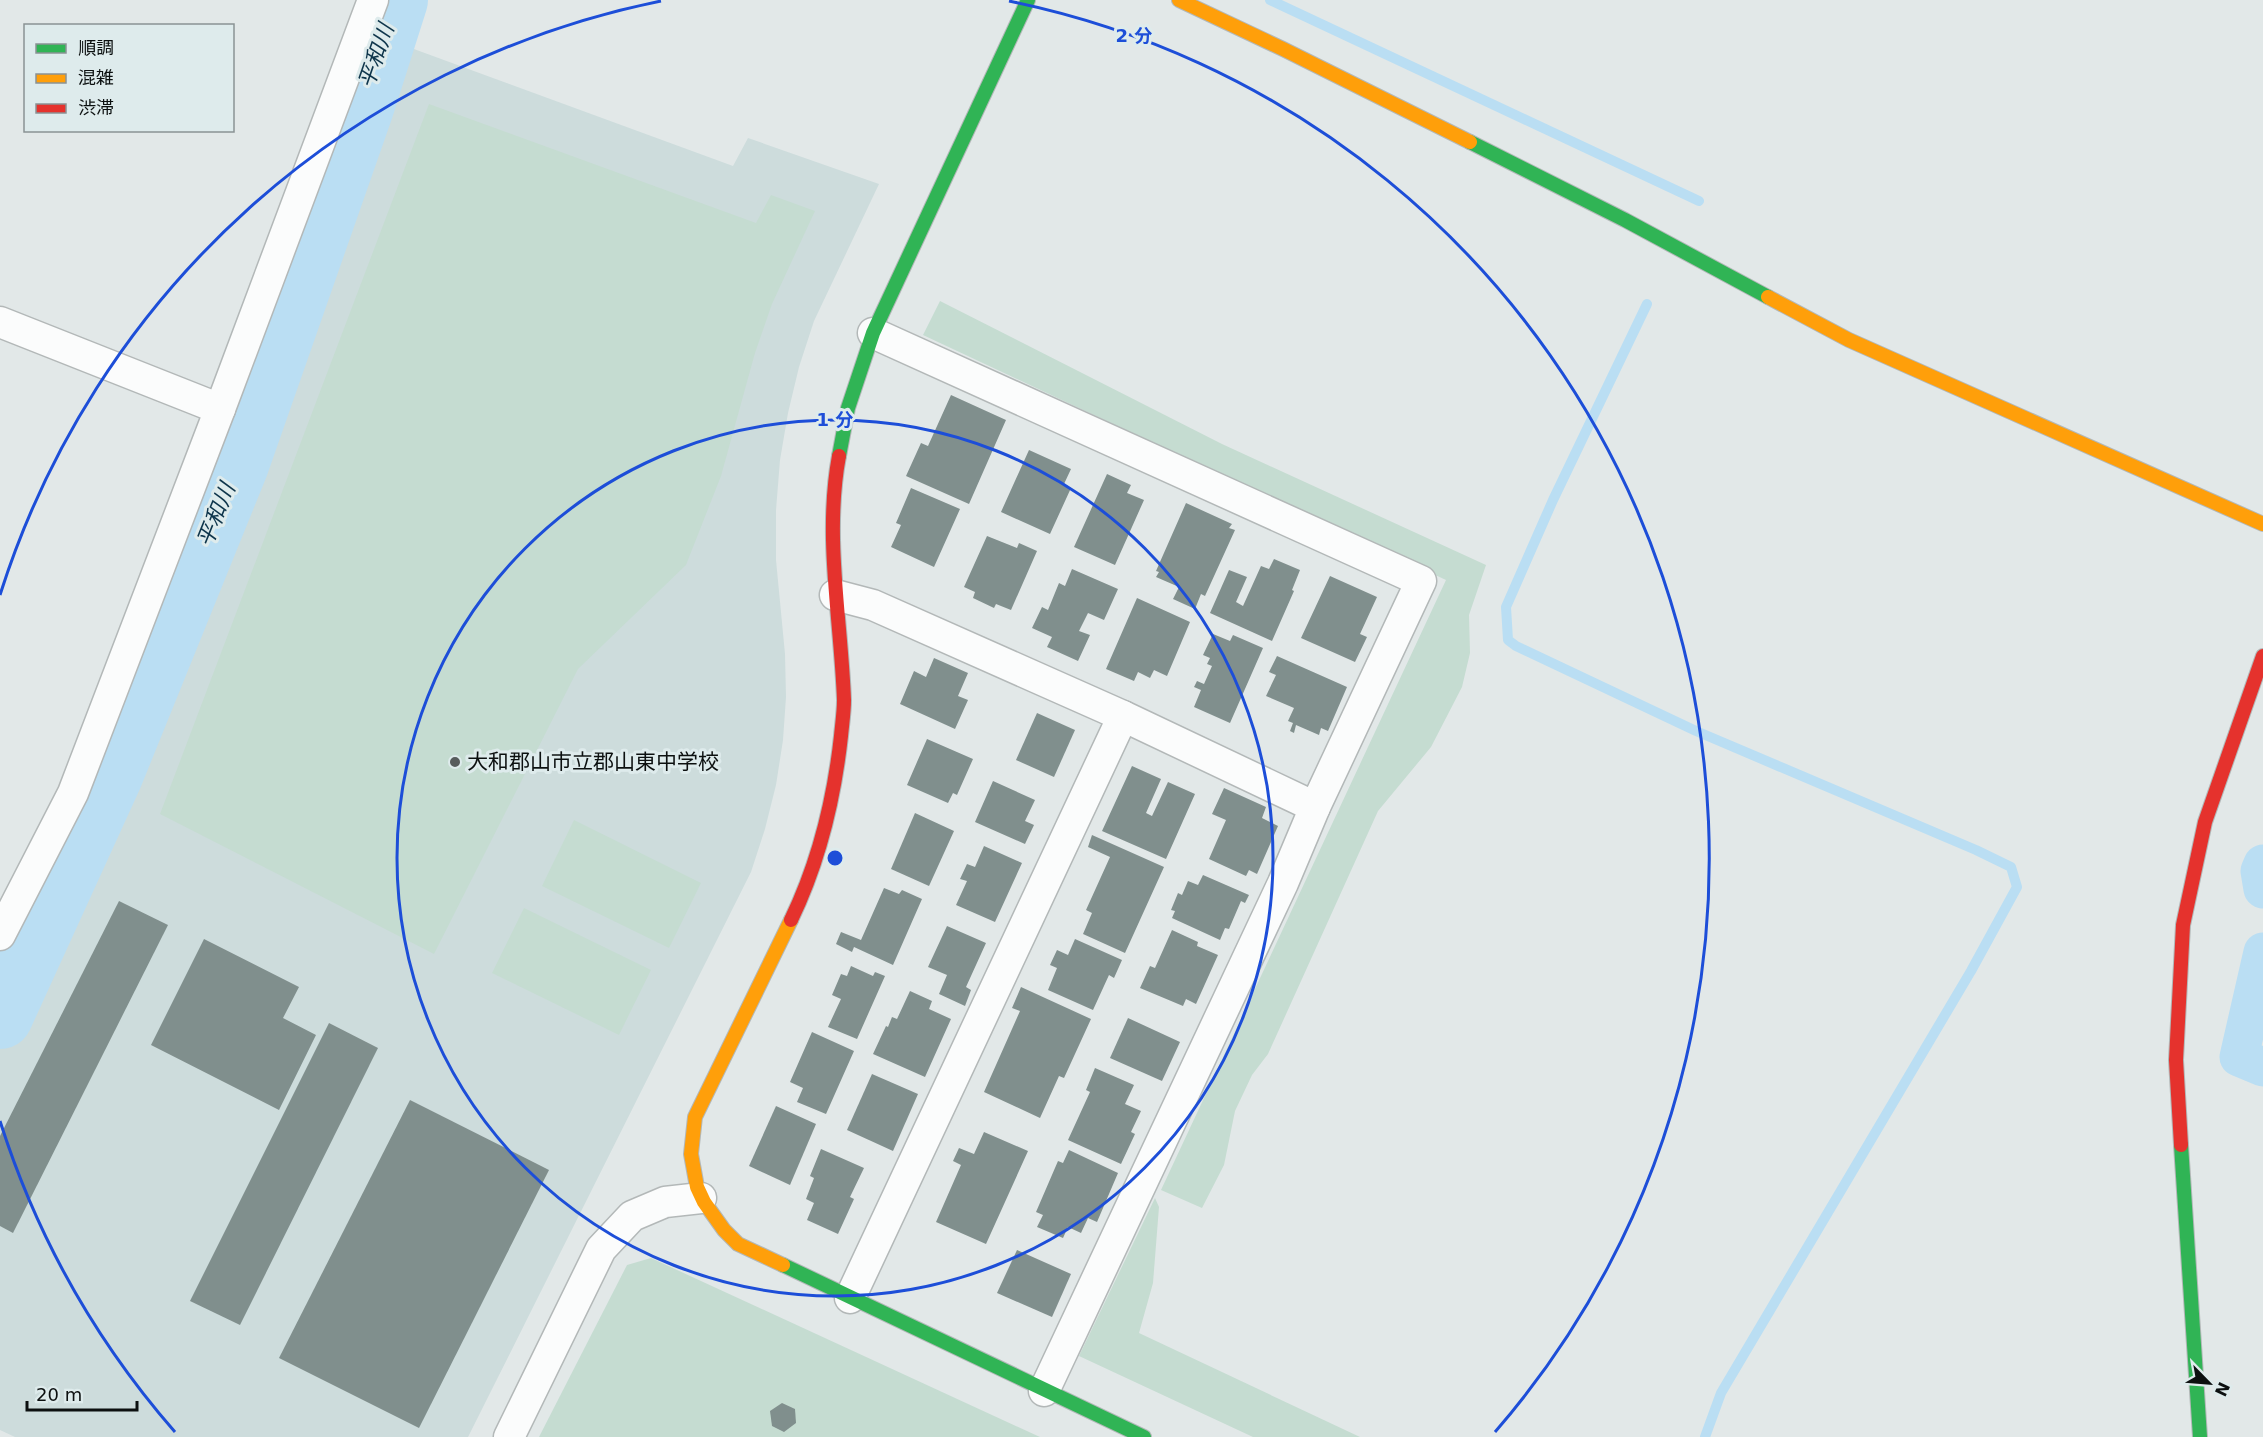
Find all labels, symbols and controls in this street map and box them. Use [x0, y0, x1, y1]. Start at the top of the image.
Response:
water label: 平和川 [353, 19, 399, 91]
legend [24, 24, 234, 132]
text: 2 分 [1116, 25, 1152, 46]
text: 順調 [78, 37, 114, 58]
text: 混雑 [78, 67, 114, 88]
text: 渋滞 [78, 97, 114, 118]
text: 1 分 [817, 409, 853, 430]
water label: 平和川 [192, 478, 241, 550]
place label: 大和郡山市立郡山東中学校 [467, 750, 719, 774]
marker: 大和郡山市立郡山東中学校 [448, 755, 462, 769]
centre of rings [825, 848, 845, 868]
north arrow [2179, 1353, 2239, 1413]
scale bar [27, 1374, 136, 1412]
text: N [2211, 1379, 2234, 1399]
text: 20 m [36, 1384, 82, 1405]

